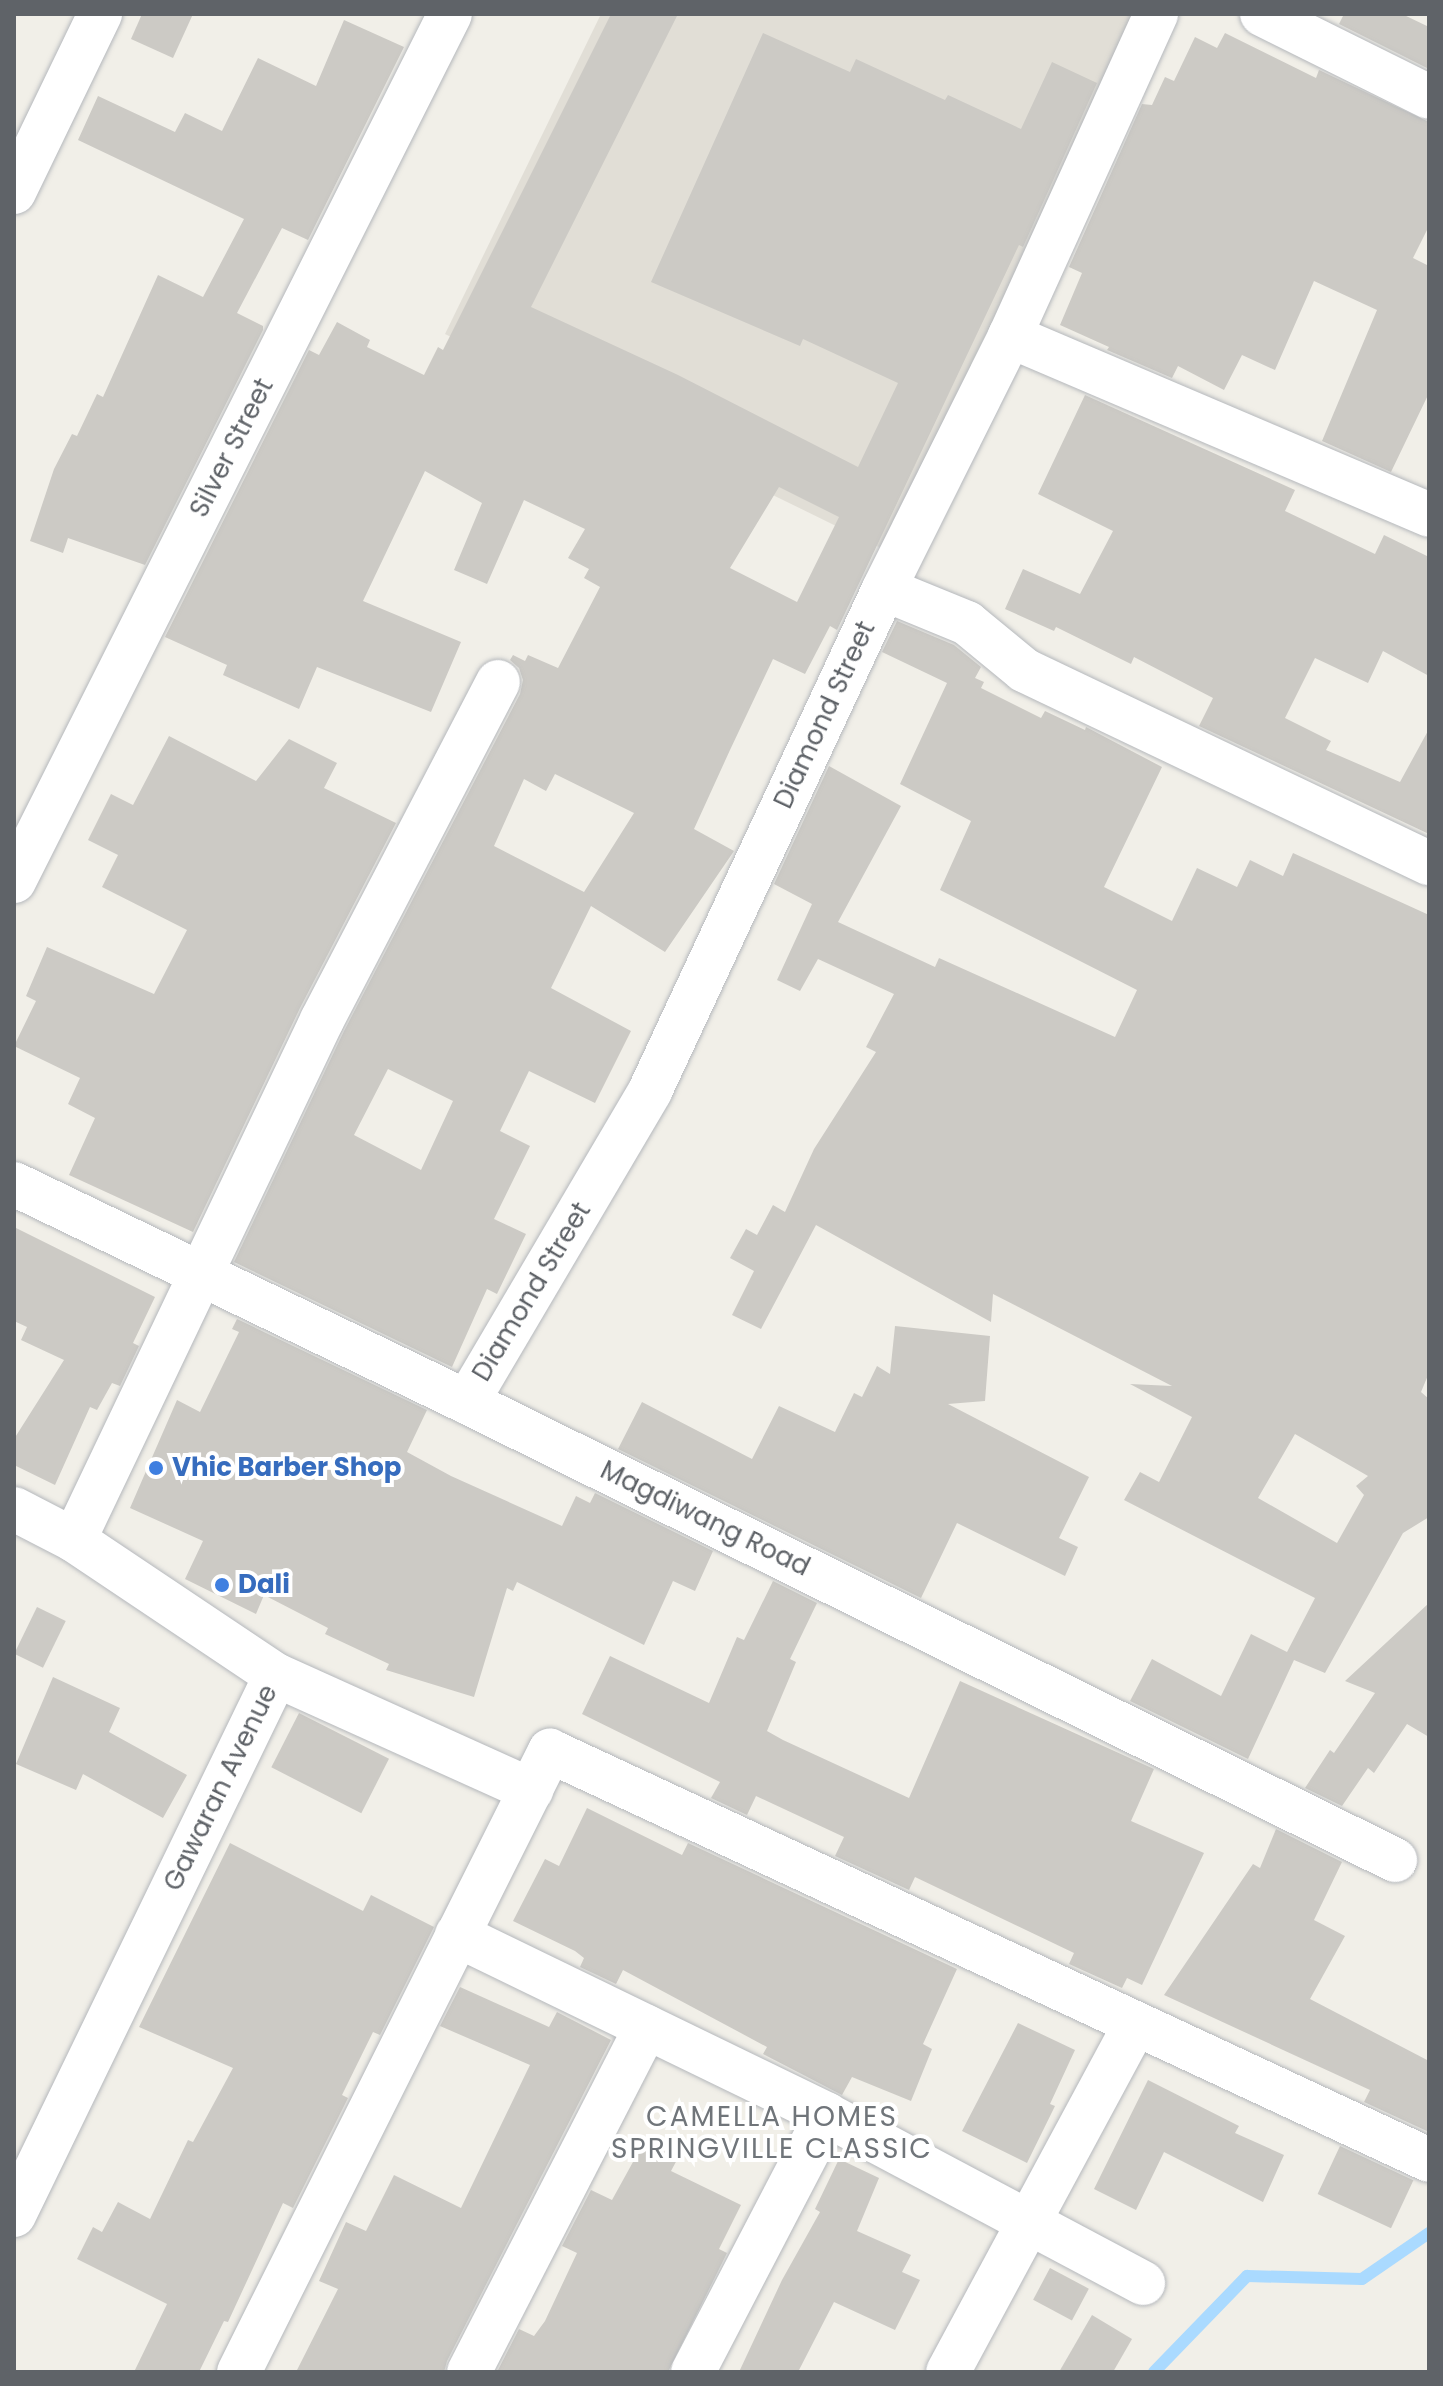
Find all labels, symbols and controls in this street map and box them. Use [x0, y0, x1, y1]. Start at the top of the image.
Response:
street label: Silver Street [184, 373, 280, 523]
street label: Diamond Street [768, 616, 882, 814]
street label: Diamond Street [466, 1197, 598, 1387]
place label: Vhic Barber Shop [172, 1452, 401, 1484]
street label: Magdiwang Road [595, 1455, 815, 1583]
marker: Vhic Barber Shop [147, 1459, 165, 1477]
place label: Dali [238, 1569, 290, 1601]
marker: Dali [213, 1576, 231, 1594]
street label: Gawaran Avenue [158, 1680, 284, 1896]
district label: CAMELLA HOMES SPRINGVILLE CLASSIC [611, 2100, 933, 2166]

